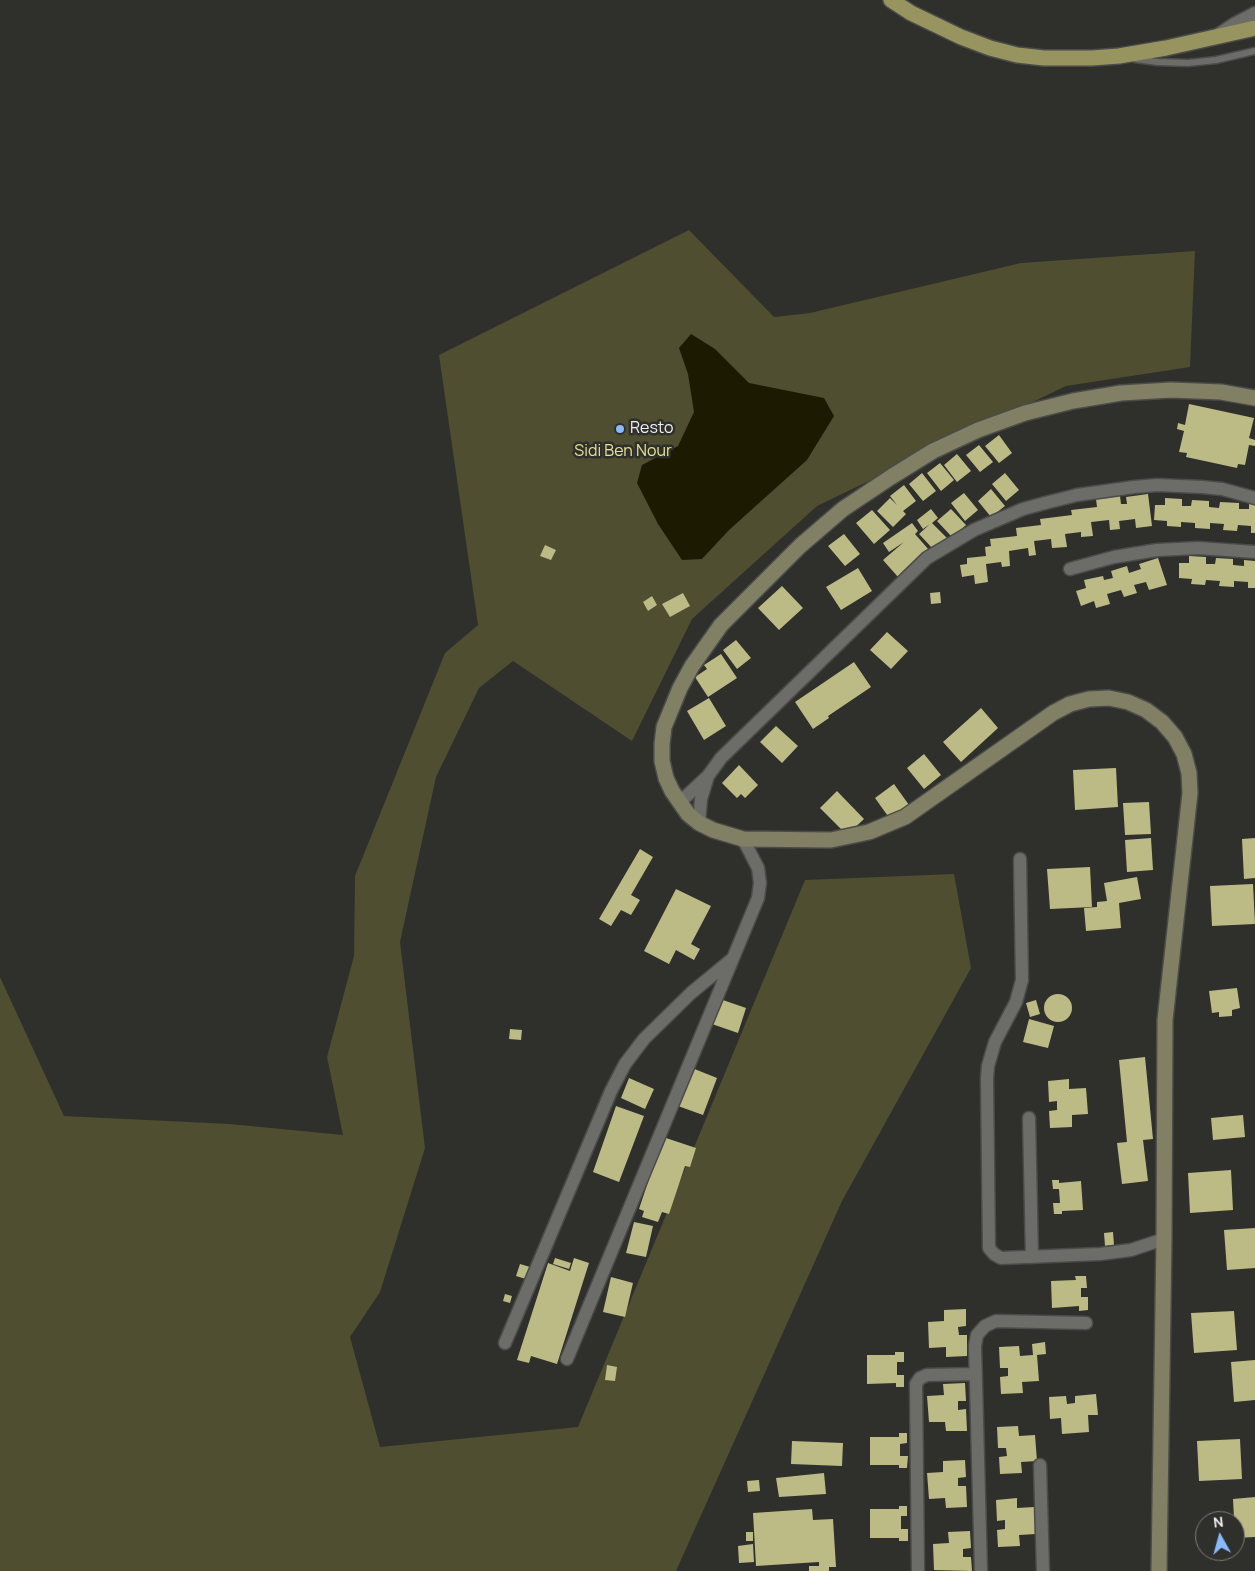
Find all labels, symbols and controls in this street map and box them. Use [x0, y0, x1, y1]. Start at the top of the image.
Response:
place label: Resto [630, 419, 673, 439]
marker: Resto [614, 423, 626, 435]
park label: Sidi Ben Nour [574, 442, 672, 462]
north arrow [1195, 1511, 1245, 1561]
text: N [1212, 1512, 1224, 1532]

